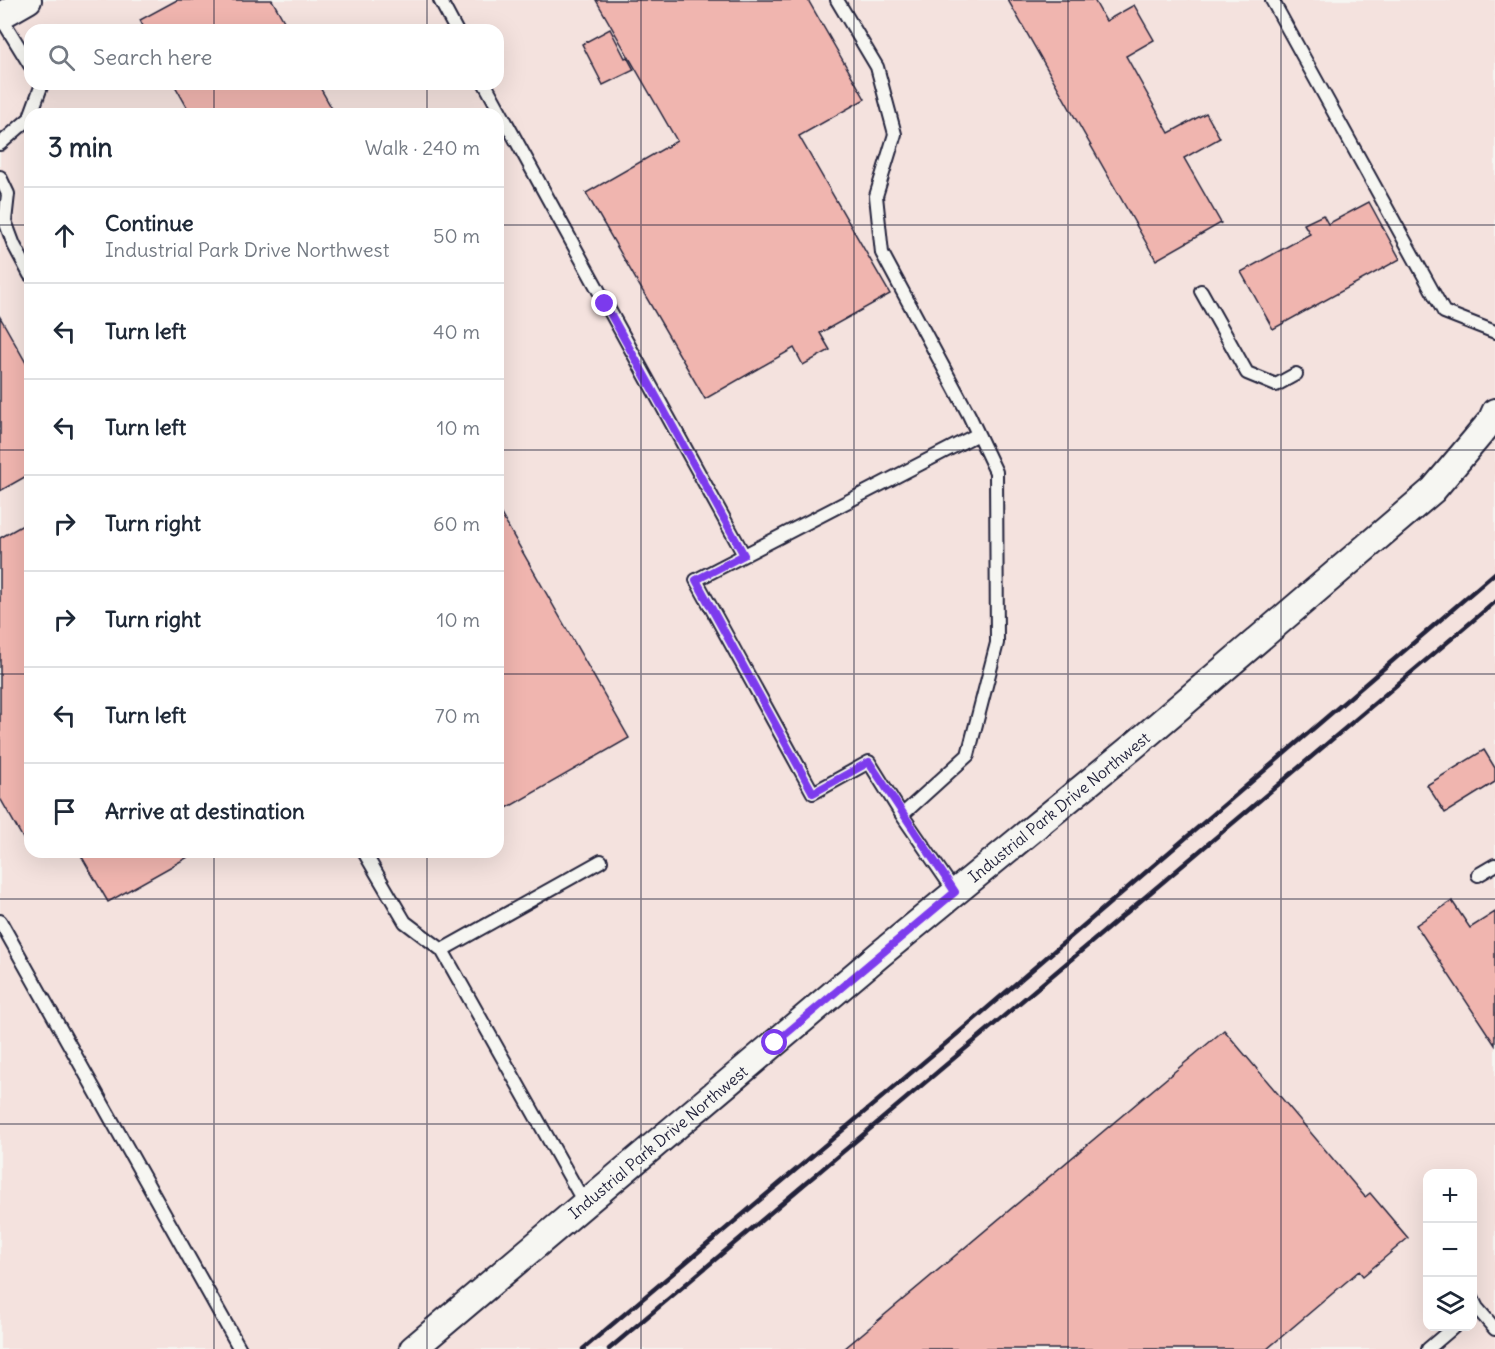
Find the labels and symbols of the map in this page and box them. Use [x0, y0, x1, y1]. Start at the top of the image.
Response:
route end [591, 290, 617, 316]
street label: Industrial Park Drive Northwest [964, 727, 1154, 886]
route start [761, 1029, 787, 1055]
street label: Industrial Park Drive Northwest [564, 1061, 752, 1223]

